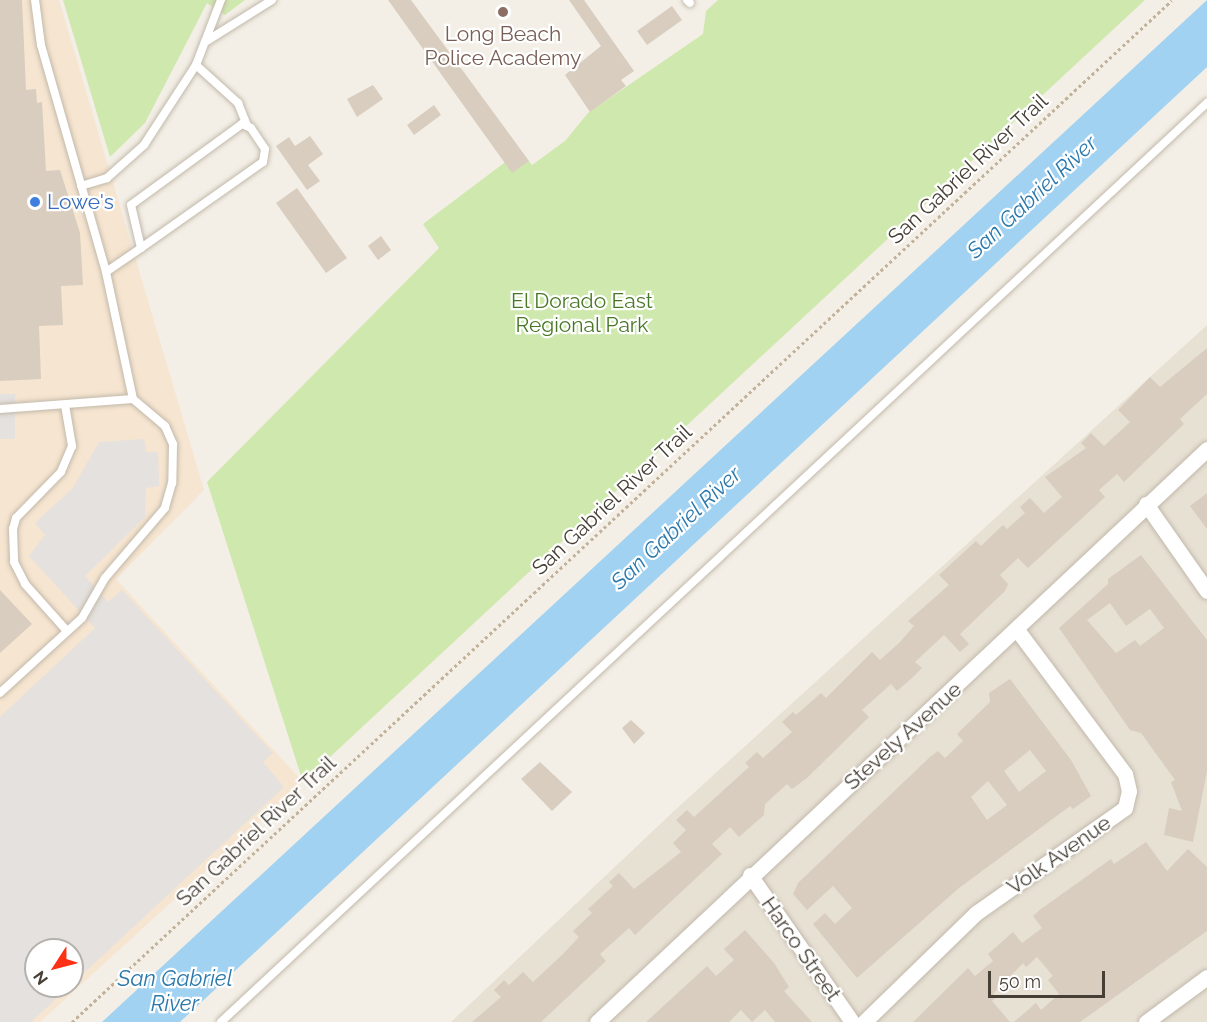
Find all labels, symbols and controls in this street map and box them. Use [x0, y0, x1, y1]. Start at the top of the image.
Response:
marker: Long Beach Police Academy [496, 5, 510, 19]
place label: Long Beach Police Academy [424, 21, 582, 71]
street label: San Gabriel River Trail [882, 88, 1054, 250]
water label: San Gabriel River [961, 130, 1103, 264]
place label: Lowe's [47, 189, 114, 215]
marker: Lowe's [28, 195, 42, 209]
park label: El Dorado East Regional Park [511, 288, 653, 338]
street label: San Gabriel River Trail [526, 419, 698, 581]
water label: San Gabriel River [605, 461, 747, 595]
street label: Stevely Avenue [839, 676, 967, 796]
street label: San Gabriel River Trail [170, 750, 342, 912]
street label: Volk Avenue [1002, 810, 1116, 900]
street label: Harco Street [756, 892, 846, 1006]
north arrow [24, 938, 84, 998]
scale bar [991, 959, 1108, 997]
water label: San Gabriel River [118, 965, 232, 1016]
text: N [29, 967, 52, 988]
text: 50 m [999, 971, 1041, 992]

